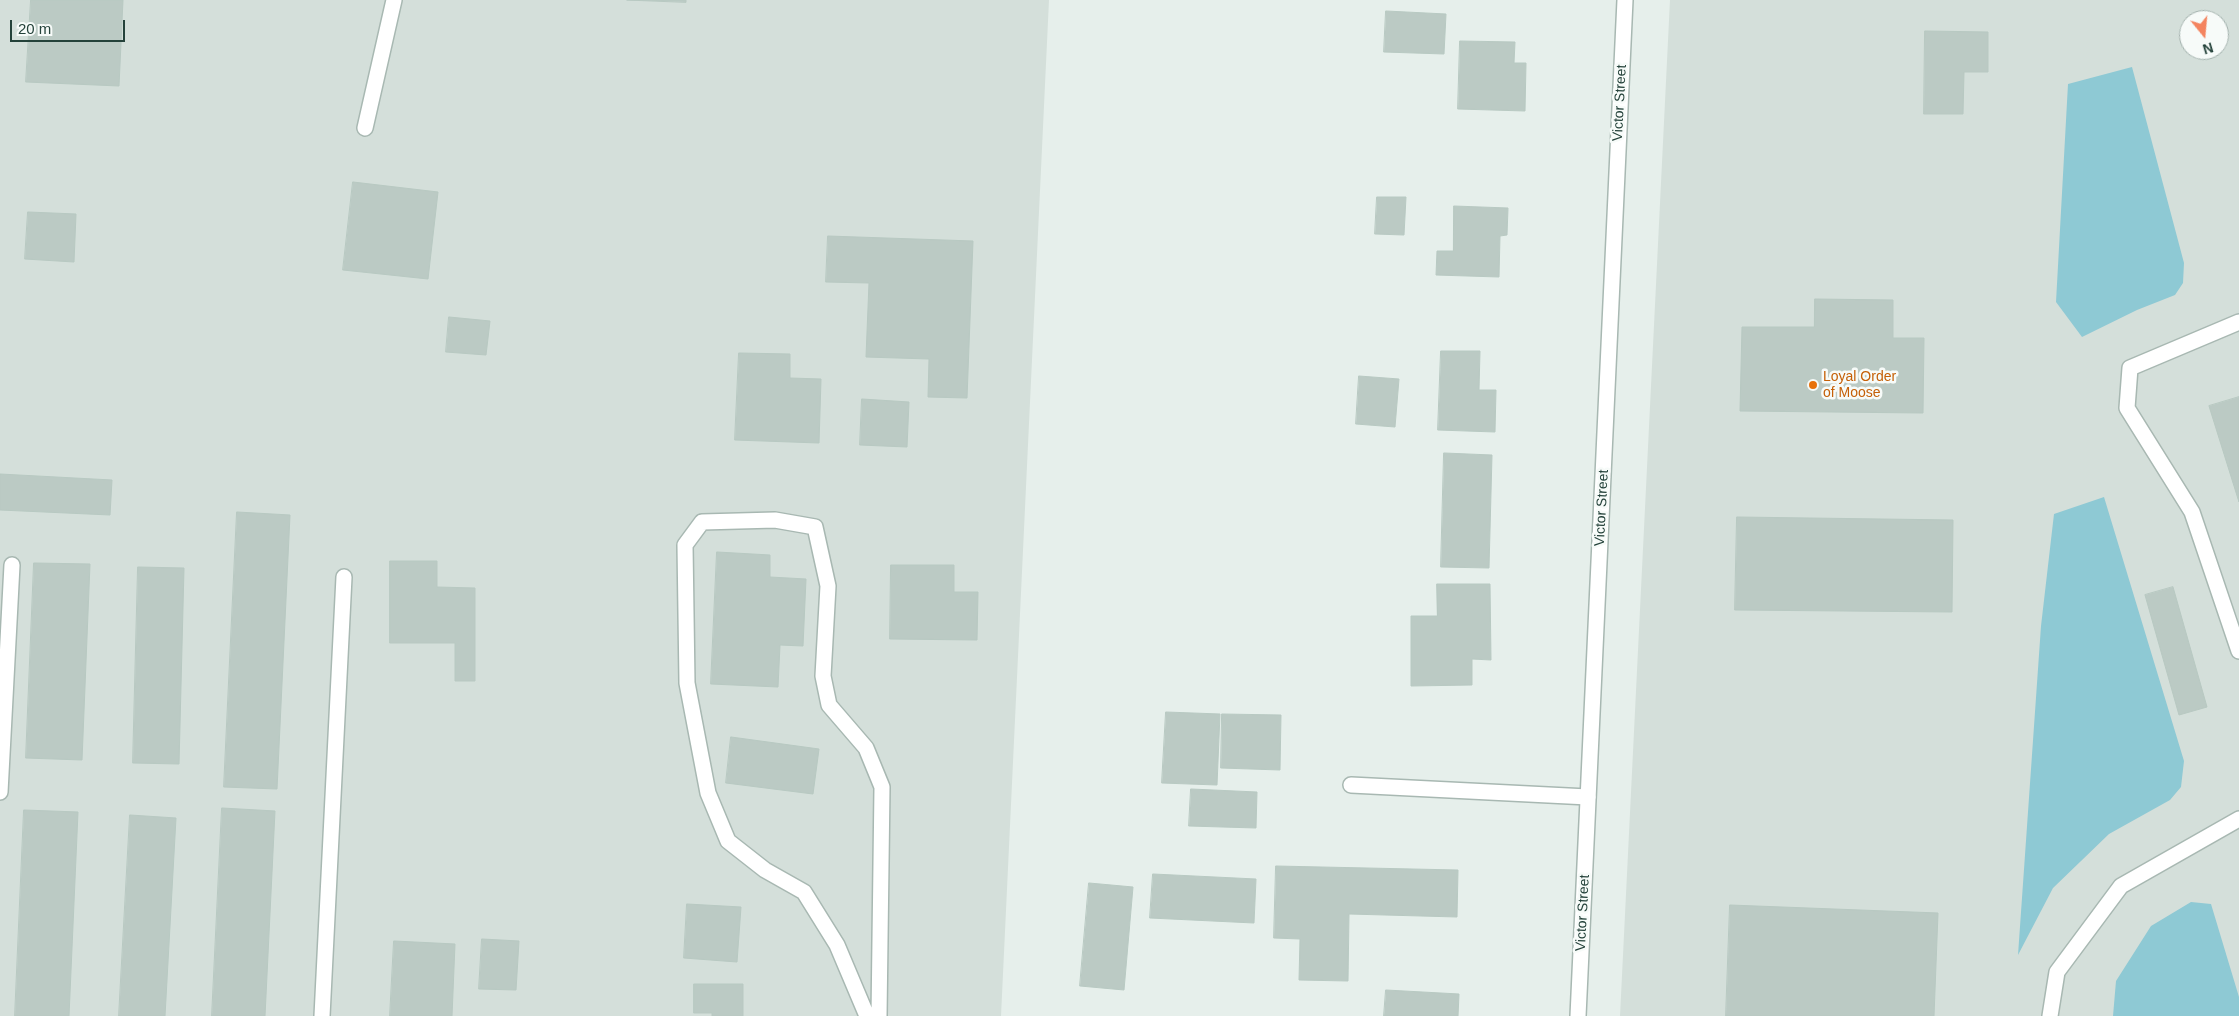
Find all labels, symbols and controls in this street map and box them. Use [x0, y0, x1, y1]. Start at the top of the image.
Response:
scale bar [12, 10, 128, 42]
north arrow [2179, 10, 2229, 60]
text: 20 m [18, 20, 51, 37]
text: N [2201, 39, 2215, 58]
street label: Victor Street [1610, 64, 1630, 142]
place label: Loyal Order of Moose [1823, 369, 1896, 402]
marker: Loyal Order of Moose [1807, 379, 1819, 391]
street label: Victor Street [1592, 469, 1612, 547]
street label: Victor Street [1573, 874, 1593, 952]

